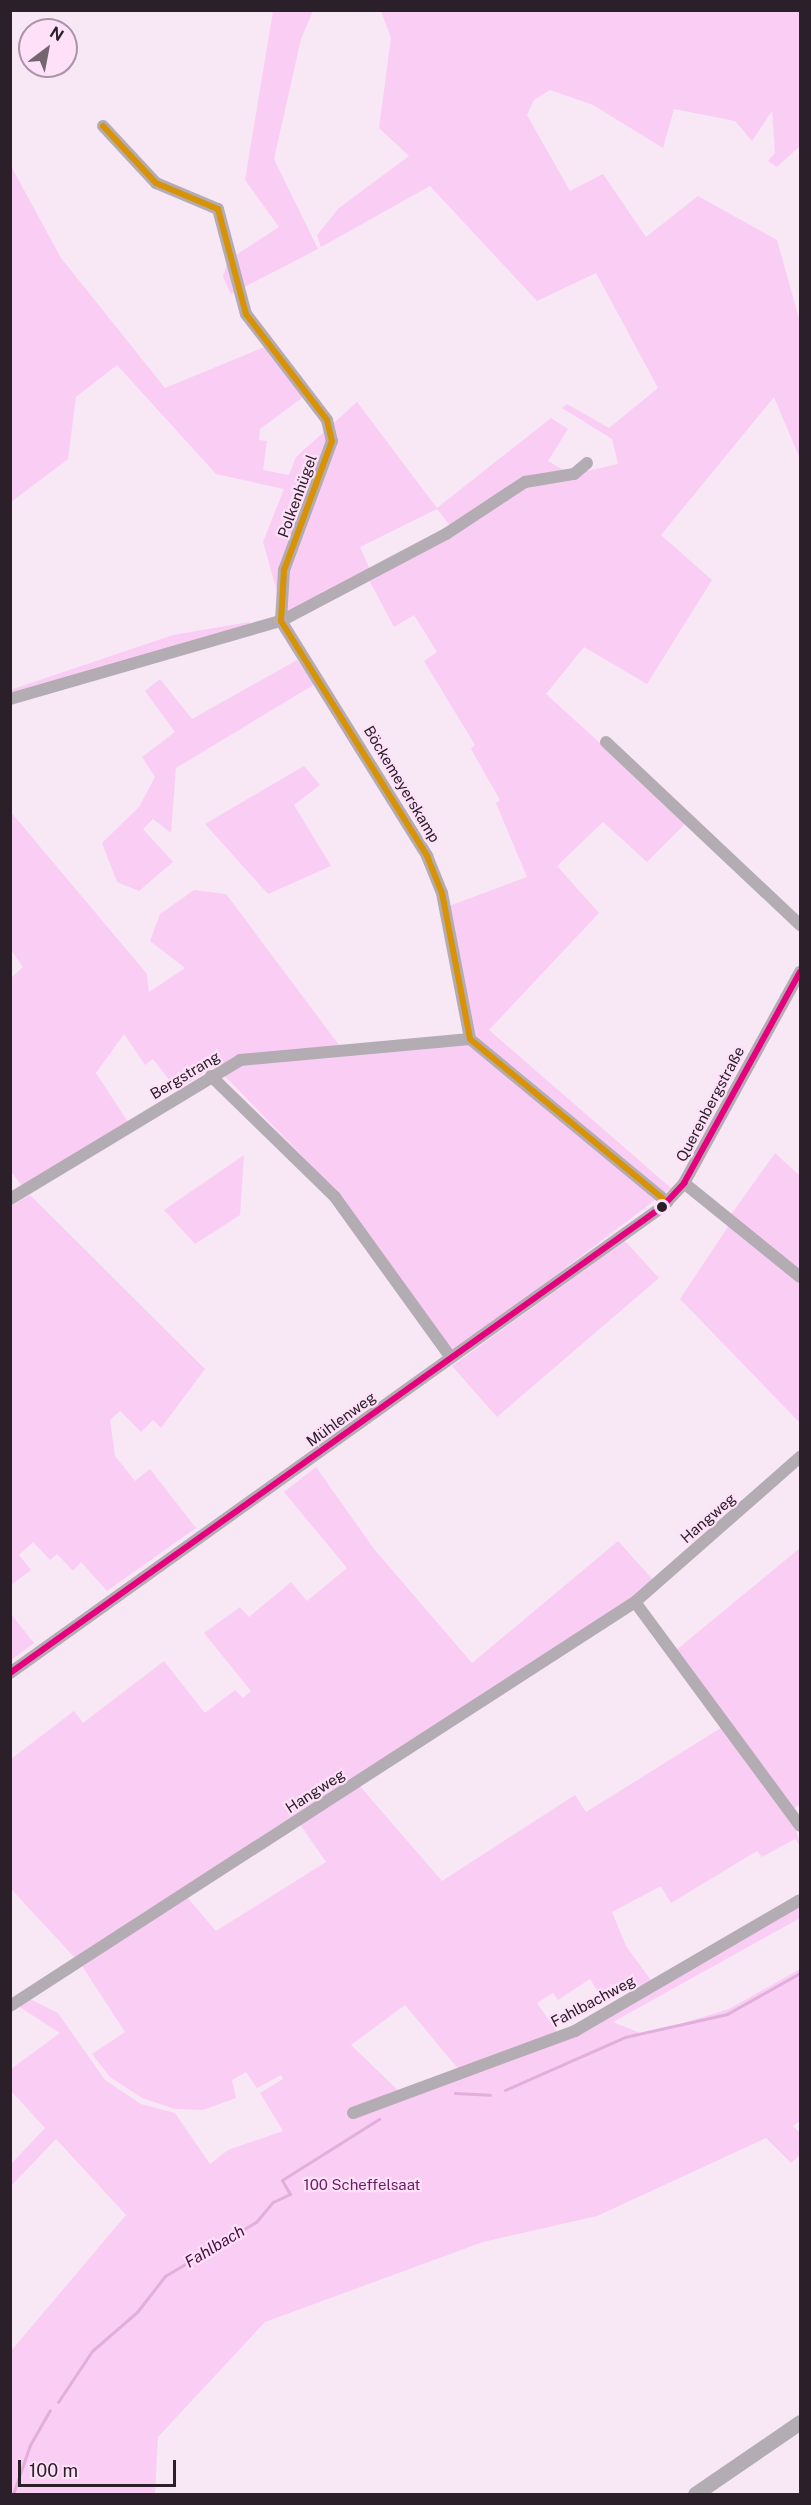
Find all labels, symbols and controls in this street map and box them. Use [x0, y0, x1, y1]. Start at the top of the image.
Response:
north arrow [18, 18, 78, 78]
text: N [46, 23, 67, 45]
street label: Polkenhügel [274, 452, 320, 540]
street label: Böckemeyerskamp [360, 722, 444, 846]
street label: Querenbergstraße [672, 1043, 748, 1165]
street label: Bergstrang [147, 1047, 223, 1103]
unlabelled marker [656, 1201, 668, 1213]
street label: Mühlenweg [303, 1388, 379, 1450]
street label: Hangweg [677, 1489, 739, 1547]
street label: Hangweg [282, 1765, 348, 1817]
street label: Fahlbachweg [548, 1971, 638, 2031]
park label: 100 Scheffelsaat [304, 2176, 420, 2194]
water label: Fahlbach [182, 2222, 248, 2272]
scale bar [21, 2448, 178, 2486]
text: 100 m [29, 2460, 78, 2481]

